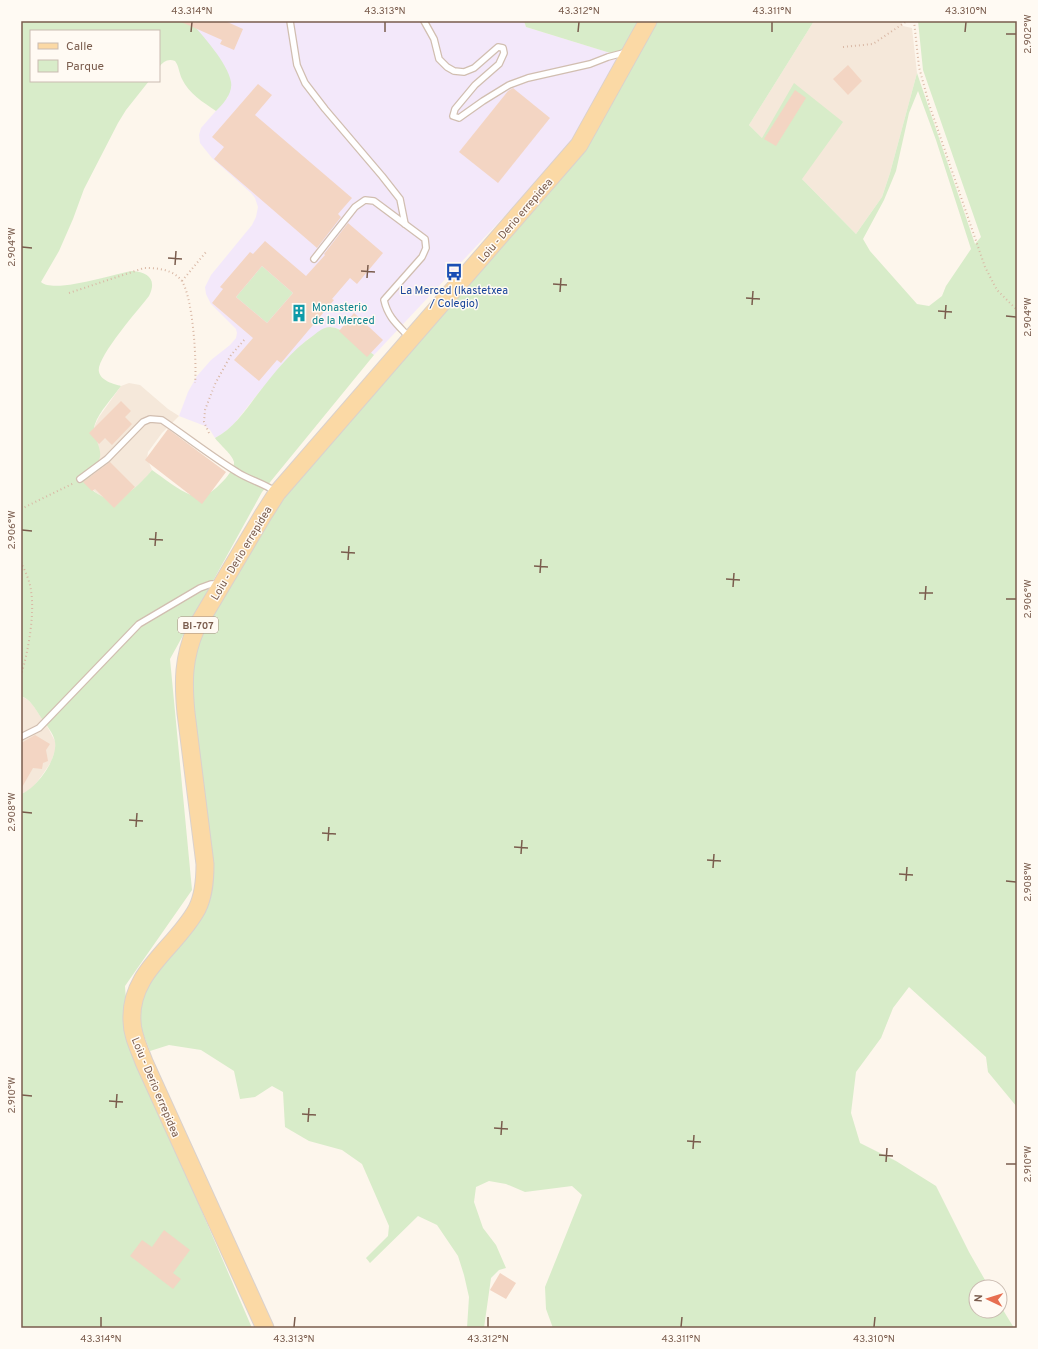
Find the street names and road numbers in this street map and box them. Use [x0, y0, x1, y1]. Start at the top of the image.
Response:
street label: Loiu - Derio errepidea [475, 175, 556, 266]
street label: Loiu - Derio errepidea [208, 504, 276, 603]
road number: BI-707 [178, 617, 218, 633]
street label: Loiu - Derio errepidea [128, 1035, 183, 1140]

